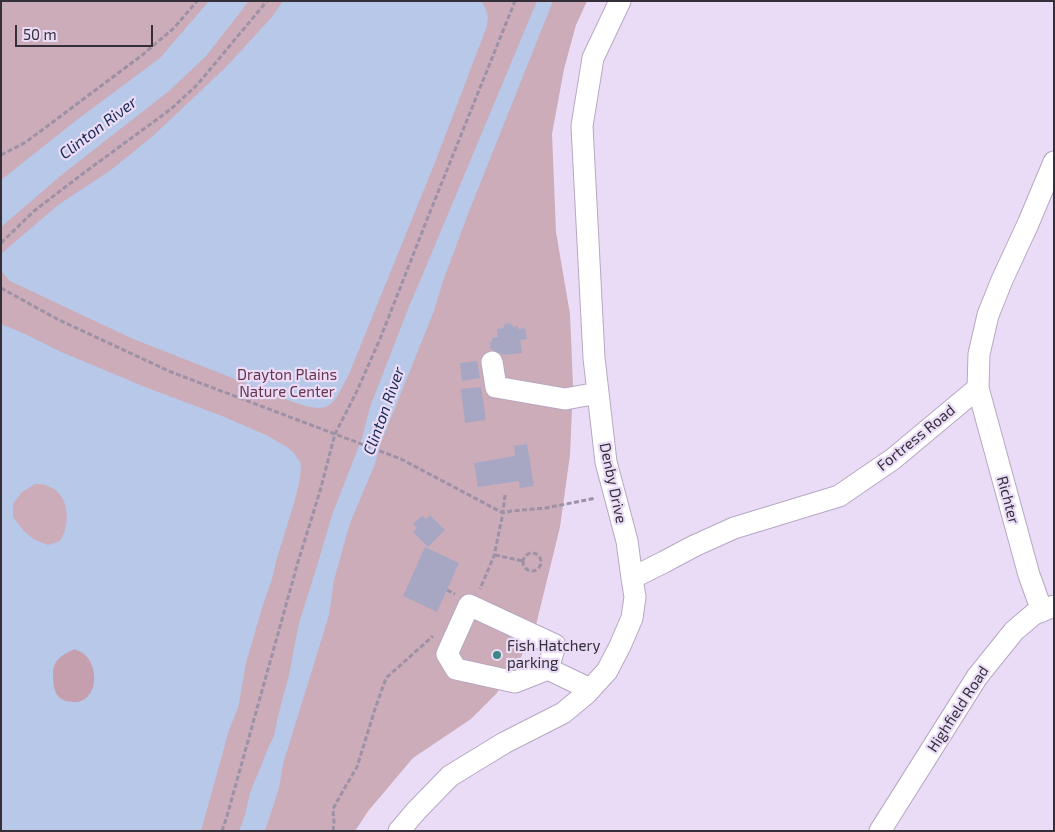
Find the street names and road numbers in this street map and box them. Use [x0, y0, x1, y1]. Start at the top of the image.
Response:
street label: Fortress Road [873, 401, 959, 475]
street label: Denby Drive [596, 441, 630, 525]
street label: Richter [993, 474, 1023, 526]
street label: Highfield Road [924, 663, 992, 755]

